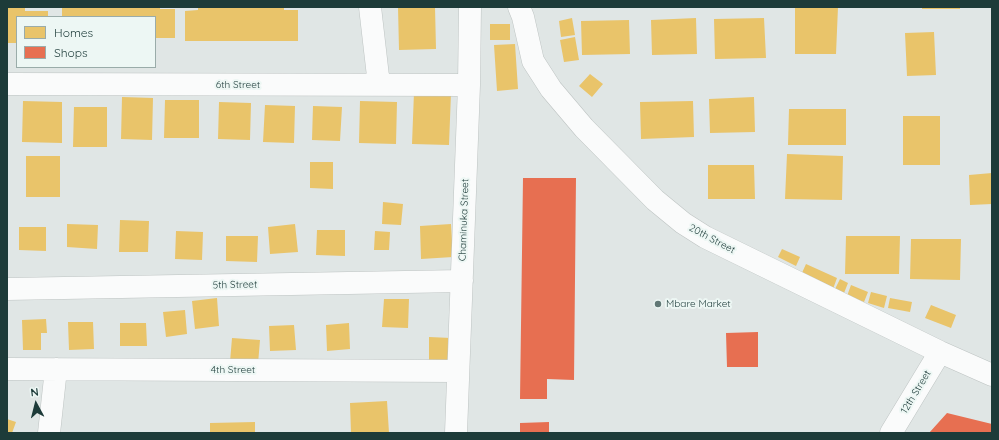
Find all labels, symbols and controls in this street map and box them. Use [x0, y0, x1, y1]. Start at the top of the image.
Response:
legend [16, 16, 156, 68]
text: Homes [54, 25, 93, 40]
text: Shops [54, 45, 88, 60]
street label: 6th Street [216, 79, 260, 91]
street label: Chaminuka Street [457, 179, 471, 261]
street label: 20th Street [687, 222, 737, 256]
street label: 5th Street [213, 279, 257, 291]
place label: Mbare Market [666, 298, 731, 310]
marker: Mbare Market [653, 299, 663, 309]
street label: 4th Street [211, 364, 255, 376]
street label: 12th Street [898, 368, 934, 416]
north arrow [16, 384, 56, 424]
text: N [30, 385, 39, 400]

